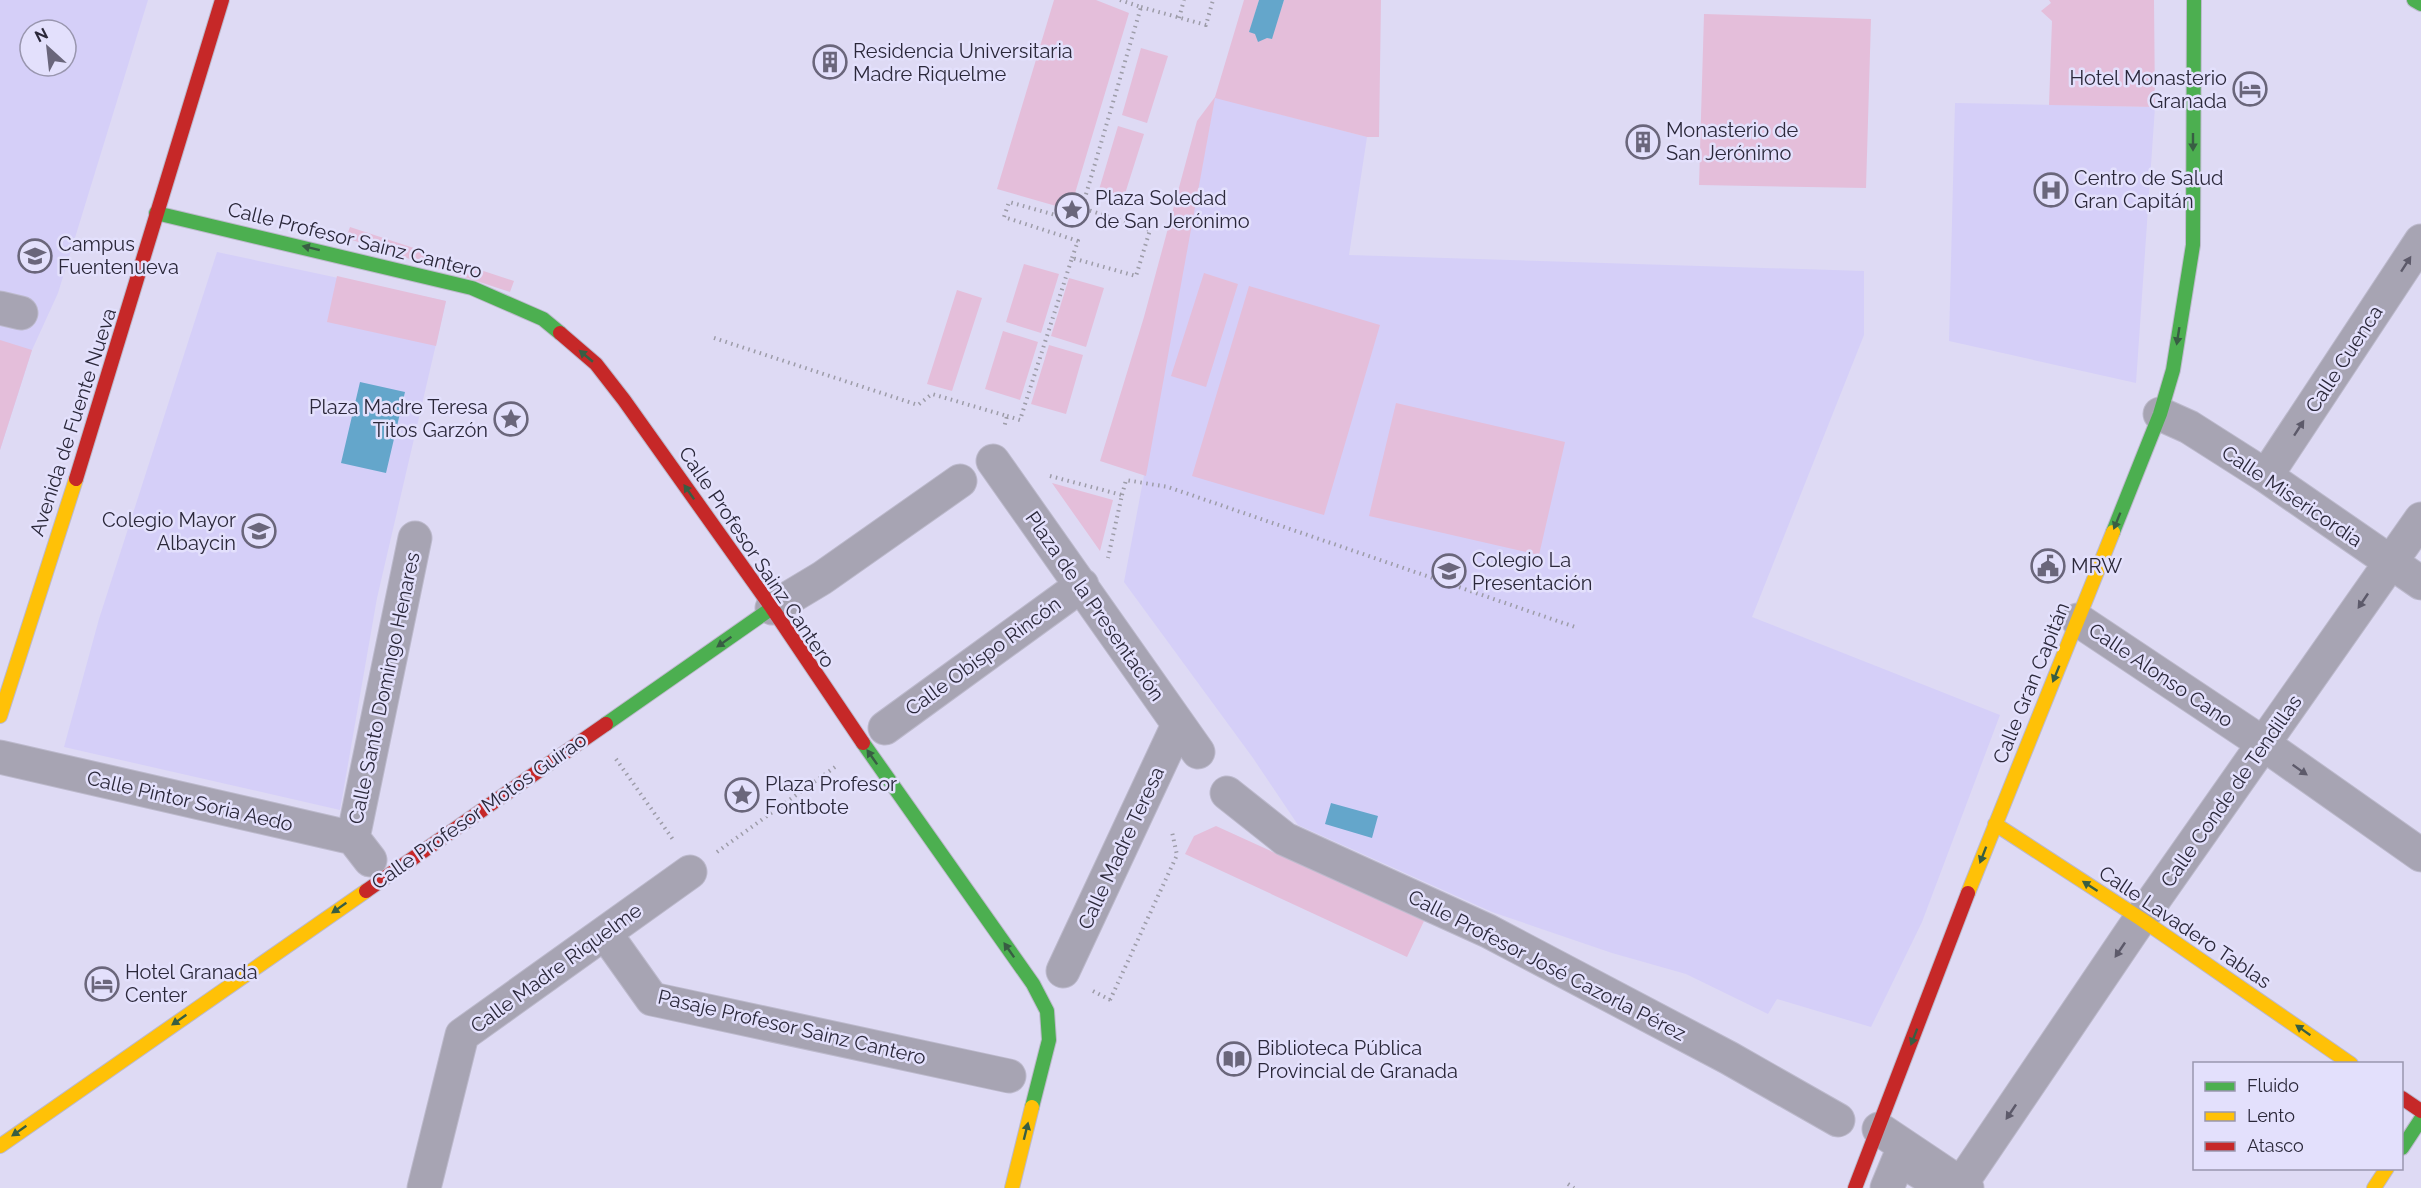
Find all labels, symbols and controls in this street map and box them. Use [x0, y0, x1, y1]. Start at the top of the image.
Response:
north arrow [18, 18, 78, 78]
text: N [32, 24, 51, 46]
place label: Residencia Universitaria Madre Riquelme [853, 39, 1073, 86]
building icon: Residencia Universitaria Madre Riquelme [812, 44, 848, 80]
place label: Hotel Monasterio Granada [2069, 66, 2227, 113]
hotel icon: Hotel Monasterio Granada [2232, 71, 2268, 107]
place label: Monasterio de San Jerónimo [1666, 118, 1799, 165]
building icon: Monasterio de San Jerónimo [1625, 124, 1661, 160]
one-way arrow [2188, 133, 2198, 152]
place label: Centro de Salud Gran Capitán [2074, 166, 2224, 213]
hospital icon: Centro de Salud Gran Capitán [2033, 172, 2069, 208]
place label: Plaza Soledad de San Jerónimo [1095, 186, 1250, 233]
place icon: Plaza Soledad de San Jerónimo [1054, 192, 1090, 228]
street label: Calle Profesor Sainz Cantero [225, 197, 485, 283]
place label: Campus Fuentenueva [58, 232, 179, 279]
school or university icon: Campus Fuentenueva [17, 238, 53, 274]
one-way arrow [302, 243, 320, 253]
one-way arrow [2400, 256, 2411, 273]
street label: Calle Cuenca [2300, 301, 2388, 417]
street label: Avenida de Fuente Nueva [25, 305, 121, 539]
one-way arrow [2174, 327, 2183, 346]
one-way arrow [579, 350, 594, 363]
place label: Plaza Madre Teresa Titos Garzón [309, 395, 488, 442]
place icon: Plaza Madre Teresa Titos Garzón [493, 401, 529, 437]
one-way arrow [2293, 420, 2304, 436]
street label: Calle Misericordia [2217, 440, 2367, 552]
street label: Calle Profesor Sainz Cantero [674, 442, 840, 672]
one-way arrow [684, 484, 696, 500]
street label: Plaza de la Presentación [1020, 507, 1170, 705]
place label: Colegio Mayor Albaycin [102, 508, 236, 555]
one-way arrow [2112, 512, 2121, 530]
school or university icon: Colegio Mayor Albaycin [241, 513, 277, 549]
place label: Colegio La Presentación [1472, 548, 1592, 595]
public building icon: MRW [2030, 548, 2066, 584]
street label: Calle Santo Domingo Henares [343, 550, 425, 826]
school or university icon: Colegio La Presentación [1431, 553, 1467, 589]
place label: MRW [2071, 554, 2122, 578]
street label: Calle Obispo Rincón [901, 591, 1065, 721]
one-way arrow [2357, 592, 2369, 608]
street label: Calle Gran Capitán [1988, 599, 2074, 767]
street label: Calle Alonso Cano [2084, 618, 2238, 732]
one-way arrow [715, 636, 732, 647]
one-way arrow [2051, 666, 2061, 684]
street label: Calle Conde de Tendillas [2155, 690, 2307, 892]
street label: Calle Profesor Motos Guirao [367, 727, 591, 895]
one-way arrow [867, 749, 878, 765]
street label: Calle Madre Teresa [1073, 763, 1169, 933]
one-way arrow [2292, 764, 2308, 775]
street label: Calle Pintor Soria Aedo [85, 766, 296, 836]
place label: Plaza Profesor Fontbote [765, 772, 897, 819]
place icon: Plaza Profesor Fontbote [724, 777, 760, 813]
one-way arrow [1978, 847, 1988, 865]
street label: Calle Lavadero Tablas [2094, 860, 2276, 994]
one-way arrow [2082, 880, 2098, 891]
street label: Calle Profesor José Cazorla Pérez [1404, 884, 1690, 1046]
street label: Calle Madre Riquelme [466, 898, 646, 1038]
one-way arrow [331, 902, 347, 913]
one-way arrow [2114, 942, 2125, 958]
one-way arrow [1003, 943, 1015, 959]
place label: Hotel Granada Center [125, 960, 258, 1007]
hotel icon: Hotel Granada Center [84, 966, 120, 1002]
street label: Pasaje Profesor Sainz Cantero [656, 984, 928, 1070]
one-way arrow [171, 1014, 187, 1025]
one-way arrow [2296, 1024, 2312, 1036]
one-way arrow [1908, 1029, 1918, 1047]
place label: Biblioteca Pública Provincial de Granada [1257, 1036, 1458, 1083]
library icon: Biblioteca Pública Provincial de Granada [1216, 1041, 1252, 1077]
legend [2193, 1062, 2403, 1170]
text: Fluido [2247, 1075, 2299, 1096]
one-way arrow [2006, 1104, 2017, 1120]
text: Lento [2247, 1105, 2295, 1126]
one-way arrow [1021, 1122, 1031, 1140]
one-way arrow [11, 1125, 27, 1136]
text: Atasco [2247, 1135, 2304, 1156]

